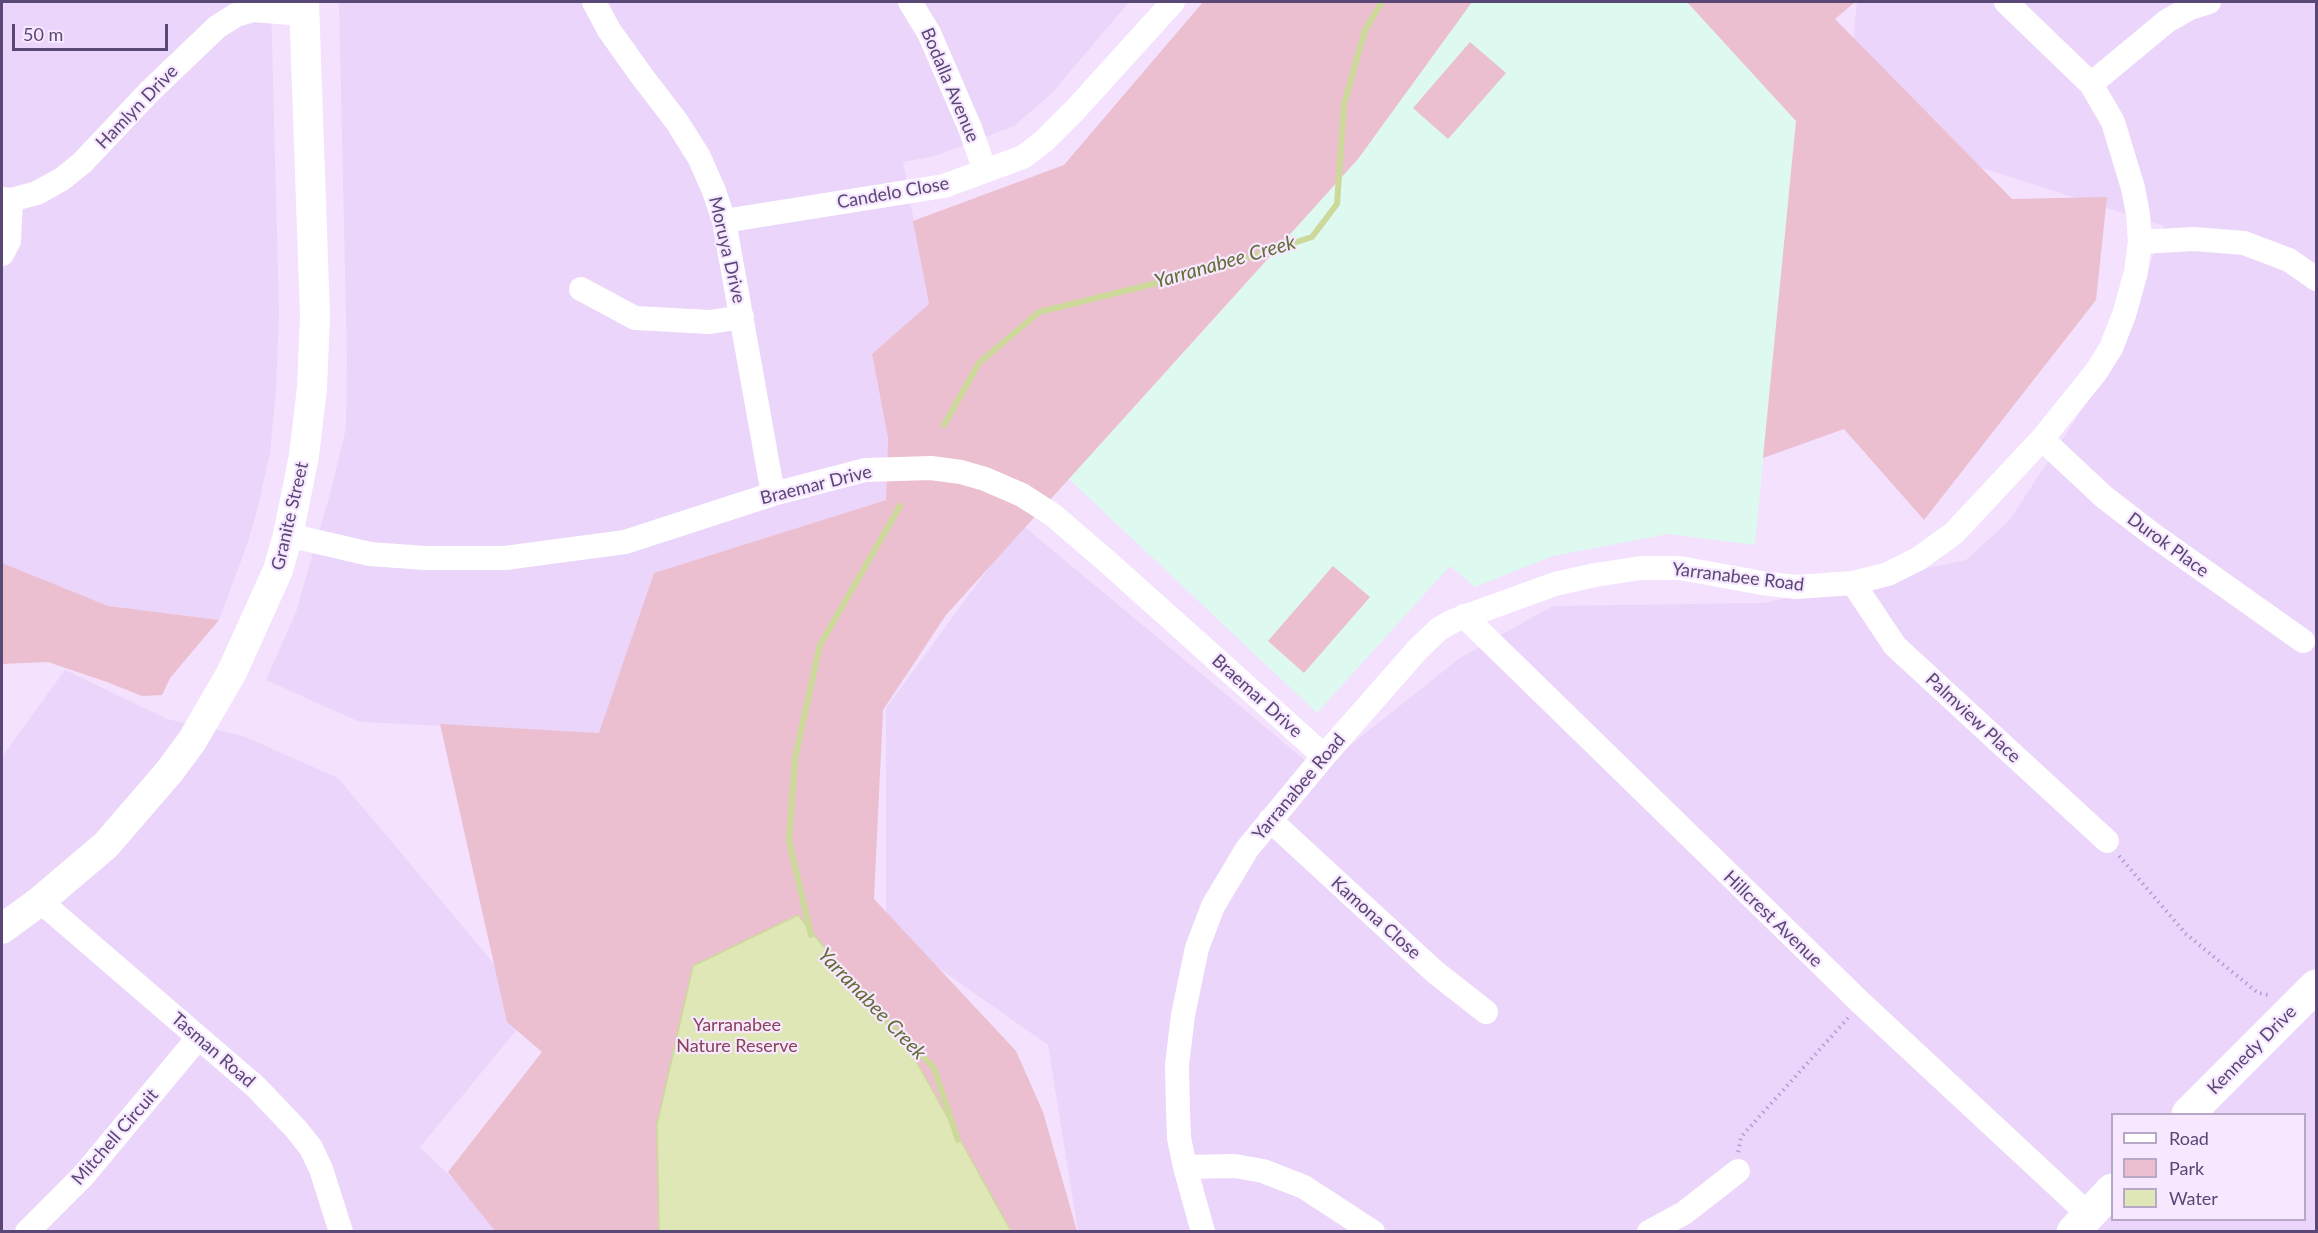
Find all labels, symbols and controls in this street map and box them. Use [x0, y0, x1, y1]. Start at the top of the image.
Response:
scale bar [15, 12, 171, 50]
text: 50 m [23, 23, 63, 45]
street label: Bodalla Avenue [916, 24, 984, 146]
street label: Hamlyn Drive [92, 61, 182, 153]
street label: Candelo Close [835, 173, 951, 213]
street label: Moruya Drive [704, 195, 750, 305]
water label: Yarranabee Creek [1152, 230, 1298, 294]
street label: Granite Street [267, 460, 313, 572]
street label: Braemar Drive [758, 461, 874, 509]
street label: Durok Place [2123, 508, 2213, 582]
street label: Yarranabee Road [1671, 558, 1805, 596]
street label: Braemar Drive [1207, 650, 1307, 742]
street label: Palmview Place [1921, 669, 2025, 767]
street label: Yarranabee Road [1248, 729, 1350, 845]
street label: Hillcrest Avenue [1719, 866, 1827, 972]
street label: Kamona Close [1327, 872, 1425, 964]
water label: Yarranabee Creek [813, 943, 931, 1065]
street label: Kennedy Drive [2203, 1001, 2301, 1099]
street label: Tasman Road [167, 1008, 259, 1092]
park label: Yarranabee Nature Reserve [676, 1014, 798, 1056]
street label: Mitchell Circuit [67, 1084, 163, 1190]
legend [2111, 1113, 2306, 1221]
text: Road [2169, 1127, 2209, 1149]
text: Park [2169, 1157, 2204, 1179]
text: Water [2169, 1187, 2218, 1209]

